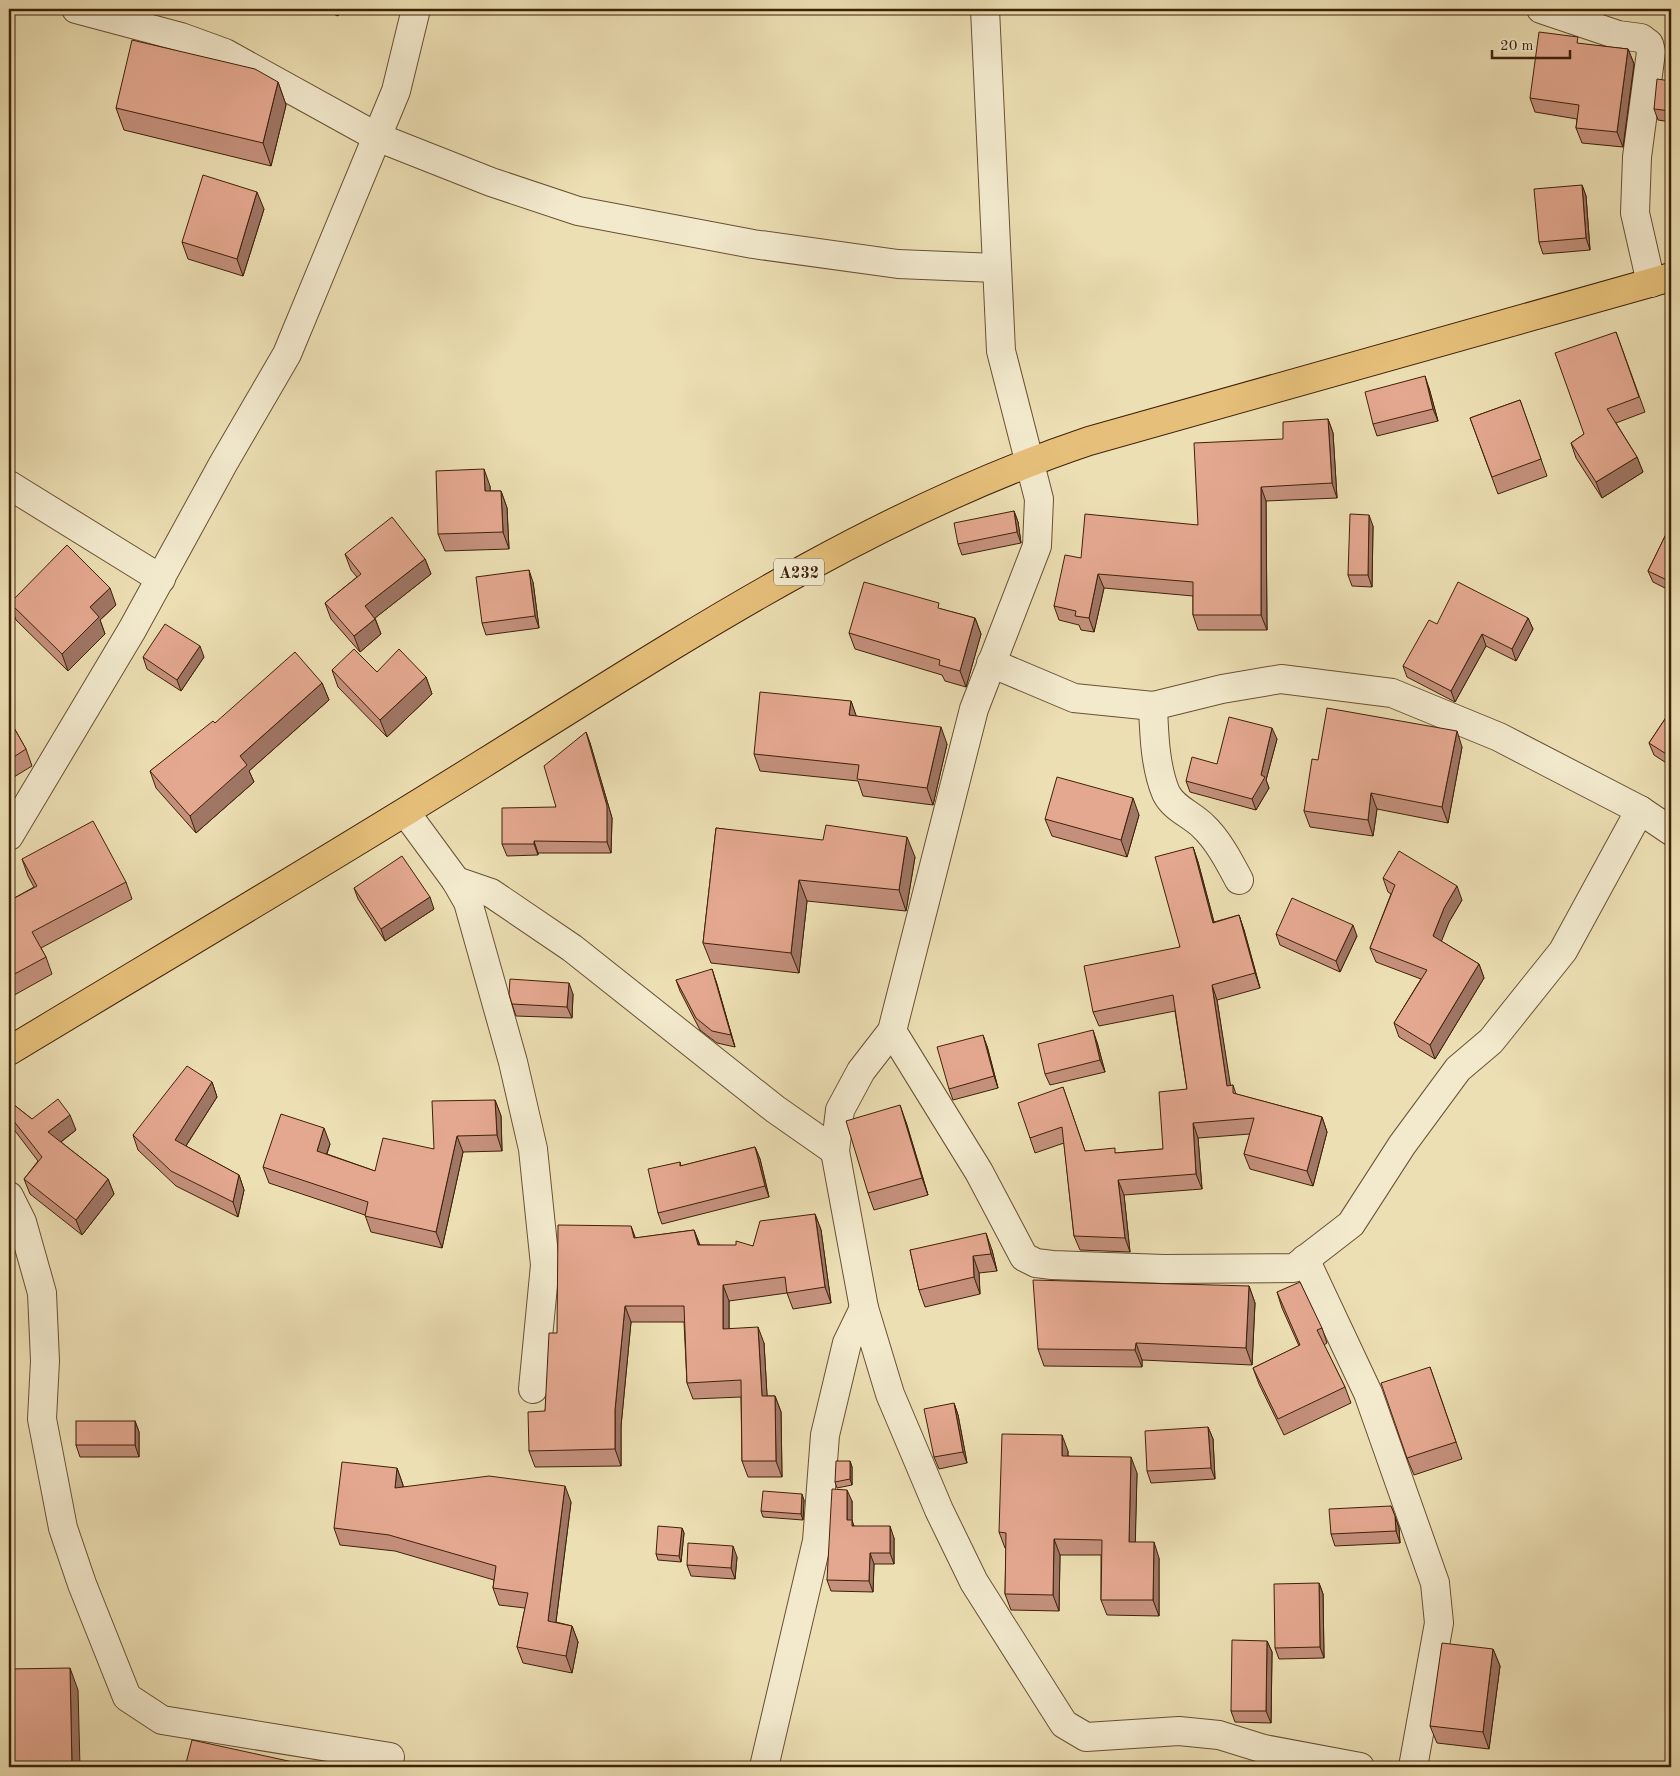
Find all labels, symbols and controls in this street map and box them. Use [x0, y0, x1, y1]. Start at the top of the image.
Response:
scale bar [1492, 28, 1570, 60]
text: 20 m [1500, 39, 1534, 54]
road number: A232 [774, 558, 824, 586]

